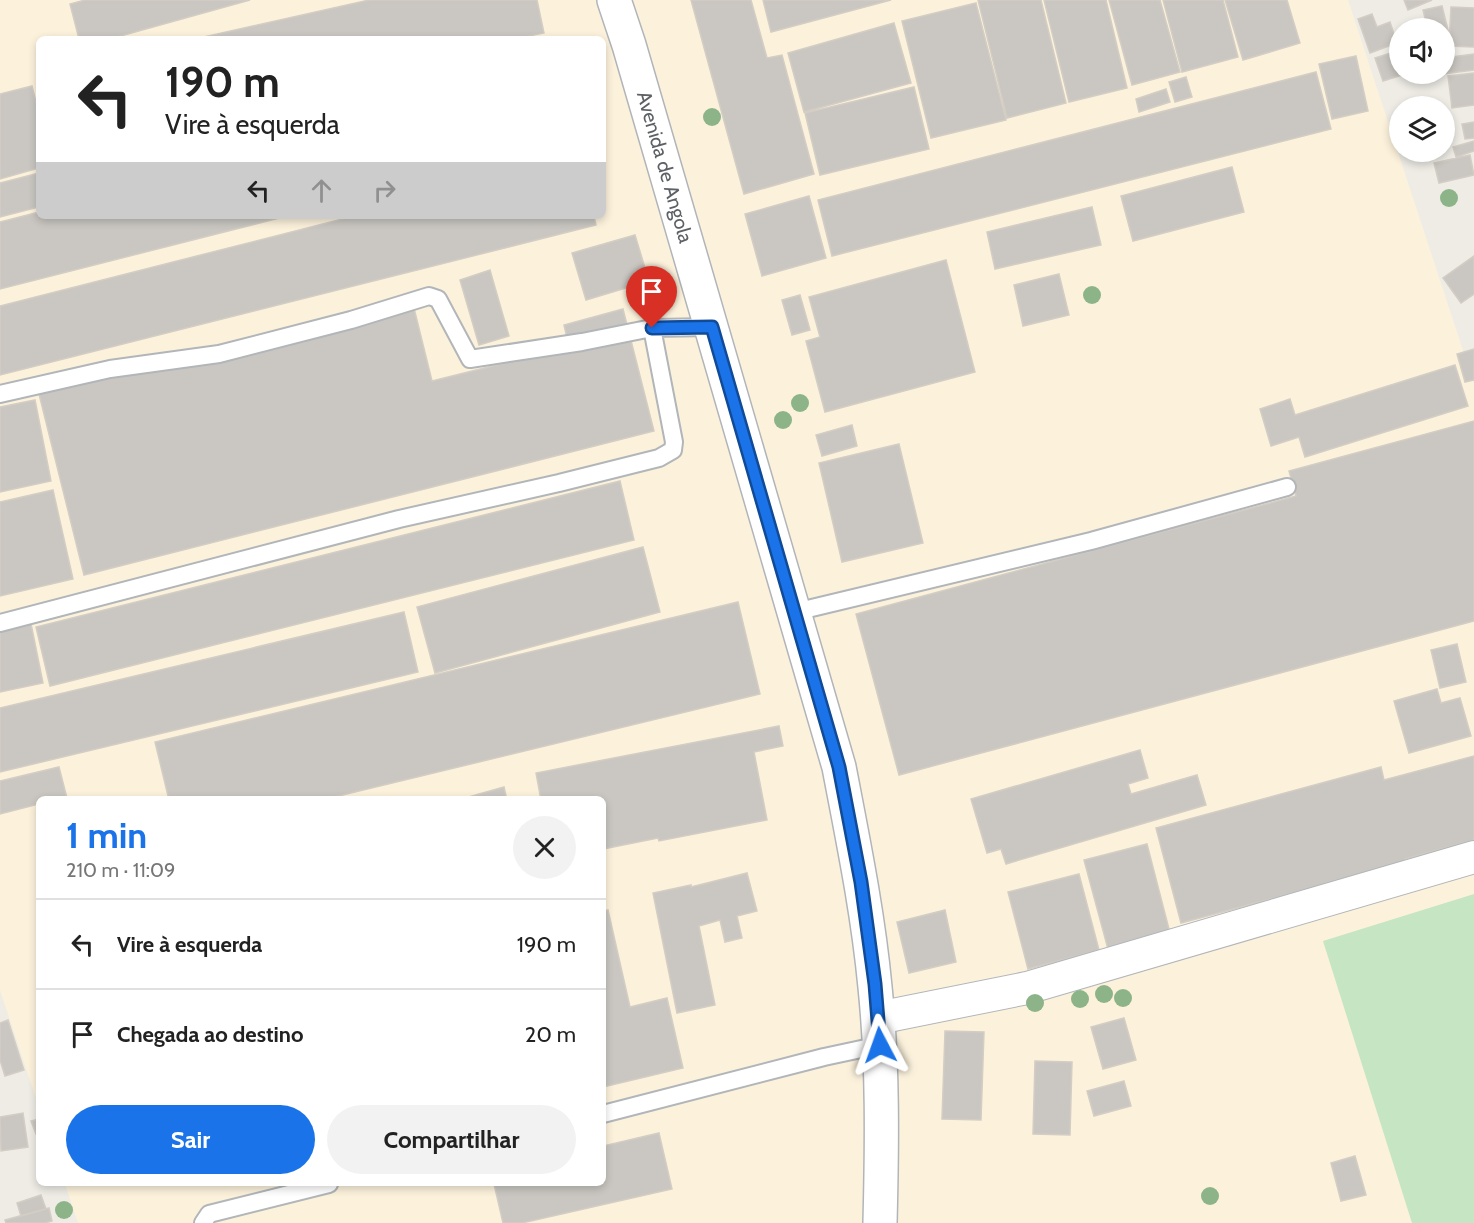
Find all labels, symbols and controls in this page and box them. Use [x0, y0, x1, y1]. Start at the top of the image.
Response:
map controls [1389, 18, 1455, 162]
button: sound [1389, 18, 1455, 84]
text: 190 m [165, 56, 280, 108]
icon: left [66, 60, 144, 138]
street label: Avenida de Angola [632, 88, 698, 246]
button: layers [1389, 96, 1455, 162]
text: Vire à esquerda [165, 108, 340, 141]
icon: left [242, 174, 275, 207]
icon: ahead [305, 174, 338, 207]
icon: right [368, 174, 401, 207]
pin [626, 266, 677, 328]
icon: arrive [635, 275, 668, 308]
text: 1 min [66, 813, 147, 857]
button: close [513, 816, 576, 879]
text: 210 m · 11:09 [66, 858, 175, 882]
icon: left [66, 928, 99, 961]
text: Vire à esquerda [117, 931, 262, 958]
text: 190 m [517, 931, 576, 958]
position arrow [848, 1013, 912, 1077]
icon: arrive [66, 1018, 99, 1051]
text: Chegada ao destino [117, 1021, 303, 1048]
text: 20 m [525, 1021, 576, 1048]
button: Sair [66, 1105, 315, 1174]
button: Compartilhar [327, 1105, 576, 1174]

